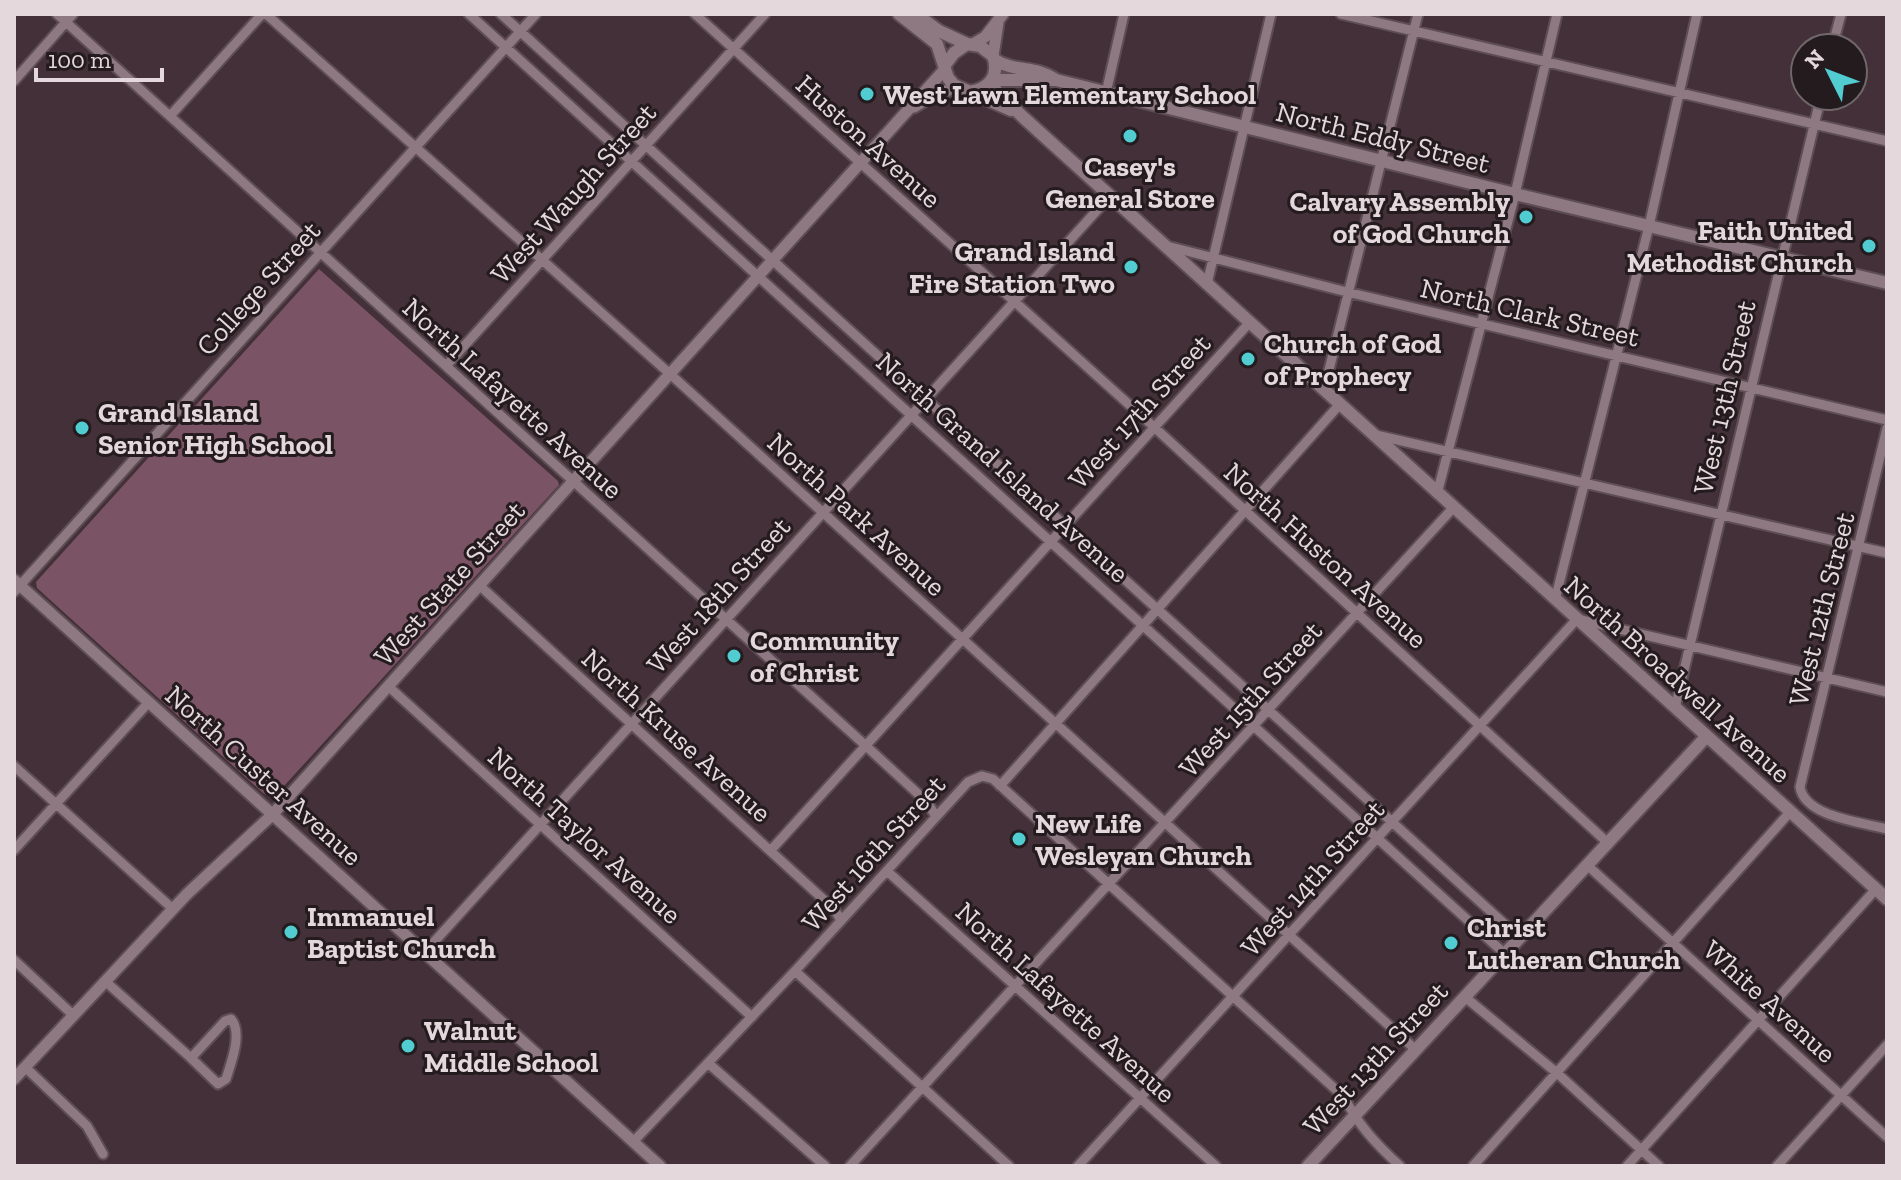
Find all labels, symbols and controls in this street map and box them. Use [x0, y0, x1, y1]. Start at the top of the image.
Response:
scale bar [36, 32, 162, 82]
north arrow [1789, 32, 1869, 112]
text: N [1799, 44, 1830, 74]
text: 100 m [48, 45, 111, 74]
street label: Huston Avenue [789, 68, 948, 215]
place label: West Lawn Elementary School [883, 78, 1256, 111]
marker: West Lawn Elementary School [858, 85, 876, 103]
street label: North Eddy Street [1273, 95, 1494, 180]
street label: West Waugh Street [484, 96, 663, 290]
marker: Casey's General Store [1121, 127, 1139, 145]
place label: Casey's General Store [1045, 150, 1215, 215]
place label: Calvary Assembly of God Church [1290, 185, 1510, 250]
marker: Calvary Assembly of God Church [1517, 208, 1535, 226]
street label: College Street [190, 214, 328, 362]
place label: Faith United Methodist Church [1627, 214, 1853, 279]
place label: Grand Island Fire Station Two [909, 235, 1115, 300]
marker: Faith United Methodist Church [1860, 237, 1878, 255]
marker: Grand Island Fire Station Two [1122, 258, 1140, 276]
street label: North Clark Street [1417, 271, 1643, 354]
street label: North Lafayette Avenue [396, 291, 629, 506]
street label: West 13th Street [1686, 297, 1763, 497]
street label: West 17th Street [1061, 327, 1218, 495]
place label: Church of God of Prophecy [1264, 327, 1441, 392]
street label: North Grand Island Avenue [870, 345, 1136, 590]
marker: Church of God of Prophecy [1239, 350, 1257, 368]
place label: Grand Island Senior High School [98, 396, 333, 461]
marker: Grand Island Senior High School [73, 419, 91, 437]
street label: North Park Avenue [761, 426, 952, 603]
street label: North Huston Avenue [1217, 455, 1434, 655]
street label: West State Street [367, 494, 532, 672]
street label: West 12th Street [1782, 508, 1862, 709]
street label: West 18th Street [640, 510, 798, 680]
street label: North Broadwell Avenue [1558, 569, 1798, 790]
street label: West 15th Street [1172, 614, 1329, 784]
place label: Community of Christ [750, 624, 899, 689]
street label: North Kruse Avenue [575, 642, 778, 829]
marker: Community of Christ [725, 647, 743, 665]
street label: North Custer Avenue [158, 678, 369, 872]
street label: North Taylor Avenue [481, 740, 688, 931]
street label: West 16th Street [795, 768, 952, 938]
street label: West 14th Street [1234, 793, 1392, 963]
place label: New Life Wesleyan Church [1035, 807, 1252, 872]
marker: New Life Wesleyan Church [1010, 830, 1028, 848]
street label: North Lafayette Avenue [949, 895, 1182, 1110]
place label: Immanuel Baptist Church [307, 900, 496, 965]
place label: Christ Lutheran Church [1467, 911, 1681, 976]
marker: Immanuel Baptist Church [282, 923, 300, 941]
street label: White Avenue [1696, 933, 1843, 1070]
marker: Christ Lutheran Church [1442, 934, 1460, 952]
street label: West 13th Street [1296, 974, 1455, 1142]
place label: Walnut Middle School [424, 1014, 598, 1079]
marker: Walnut Middle School [399, 1037, 417, 1055]

